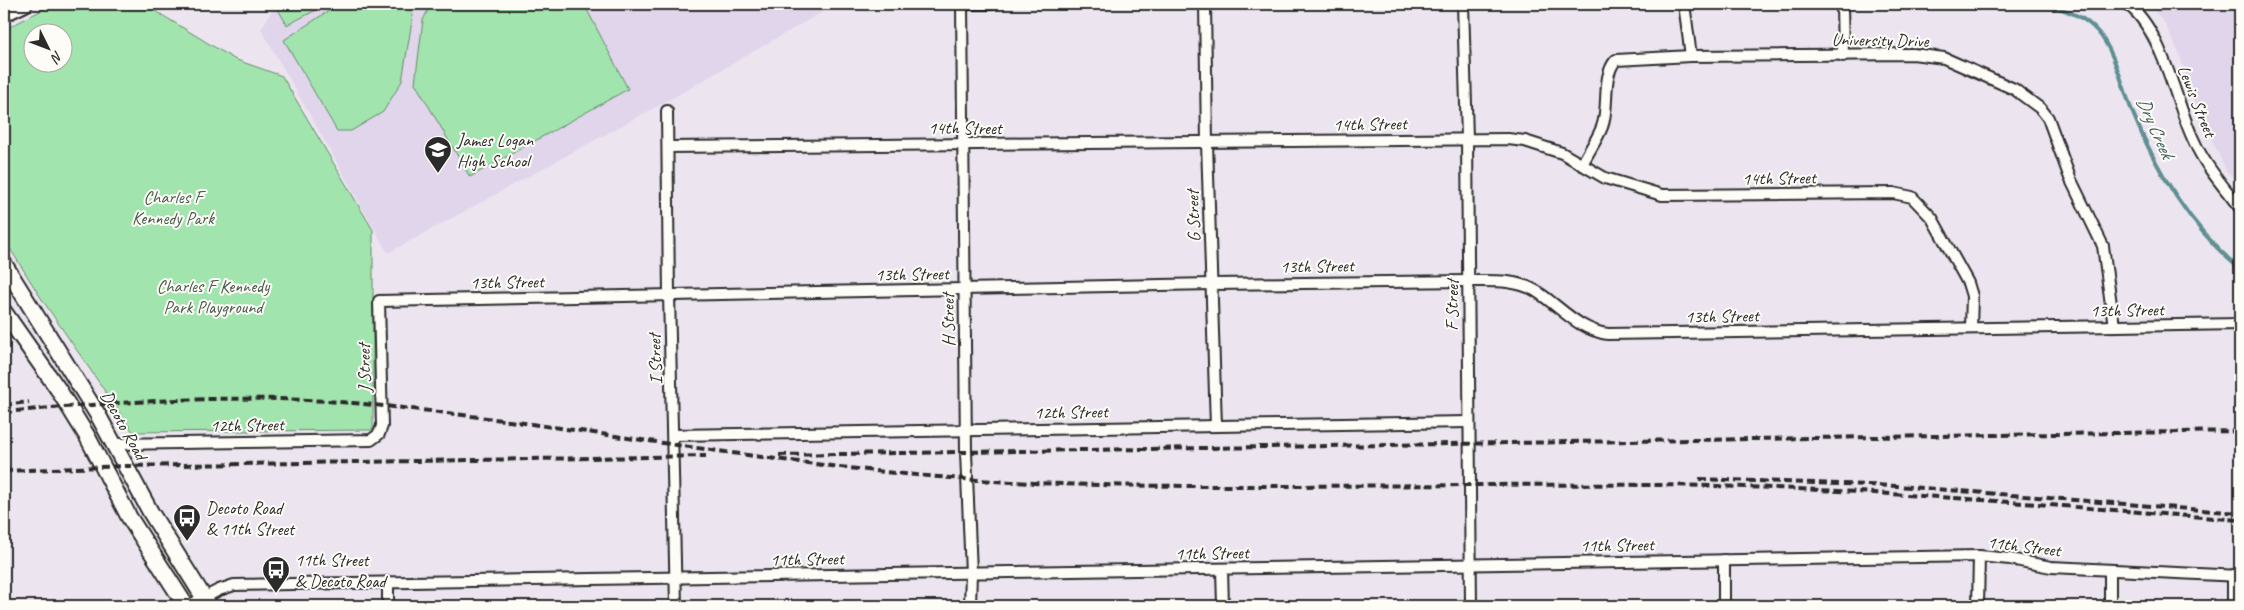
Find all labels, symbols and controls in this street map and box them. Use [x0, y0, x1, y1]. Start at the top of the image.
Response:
north arrow [22, 22, 72, 72]
street label: University Drive [1831, 28, 1930, 52]
text: N [47, 47, 67, 67]
street label: Lewis Street [2173, 62, 2222, 142]
water label: Dry Creek [2131, 93, 2180, 164]
street label: 14th Street [1333, 112, 1409, 136]
street label: 14th Street [928, 117, 1004, 139]
place label: James Logan High School [456, 129, 534, 172]
school or university icon: James Logan High School [423, 135, 453, 174]
street label: 14th Street [1742, 166, 1818, 190]
park label: Charles F Kennedy Park [132, 186, 215, 229]
street label: G Street [1181, 187, 1205, 242]
street label: 13th Street [1280, 254, 1356, 278]
street label: 13th Street [875, 262, 951, 286]
street label: 13th Street [470, 270, 546, 294]
park label: Charles F Kennedy Park Playground [157, 275, 271, 318]
street label: F Street [1441, 276, 1463, 331]
street label: H Street [936, 290, 959, 347]
street label: 13th Street [2090, 298, 2166, 322]
street label: 13th Street [1685, 304, 1761, 328]
street label: I Street [643, 330, 667, 385]
street label: J Street [353, 340, 375, 394]
street label: Decoto Road [96, 386, 153, 466]
street label: 12th Street [1034, 400, 1110, 424]
street label: 12th Street [210, 413, 286, 437]
place label: Decoto Road & 11th Street [206, 497, 296, 540]
bus stop icon: Decoto Road & 11th Street [172, 503, 202, 542]
street label: 11th Street [1986, 531, 2064, 562]
street label: 11th Street [1580, 533, 1656, 557]
street label: 11th Street [1175, 541, 1251, 565]
street label: 11th Street [770, 547, 846, 571]
place label: 11th Street & Decoto Road [295, 549, 388, 592]
bus stop icon: 11th Street & Decoto Road [261, 555, 291, 594]

